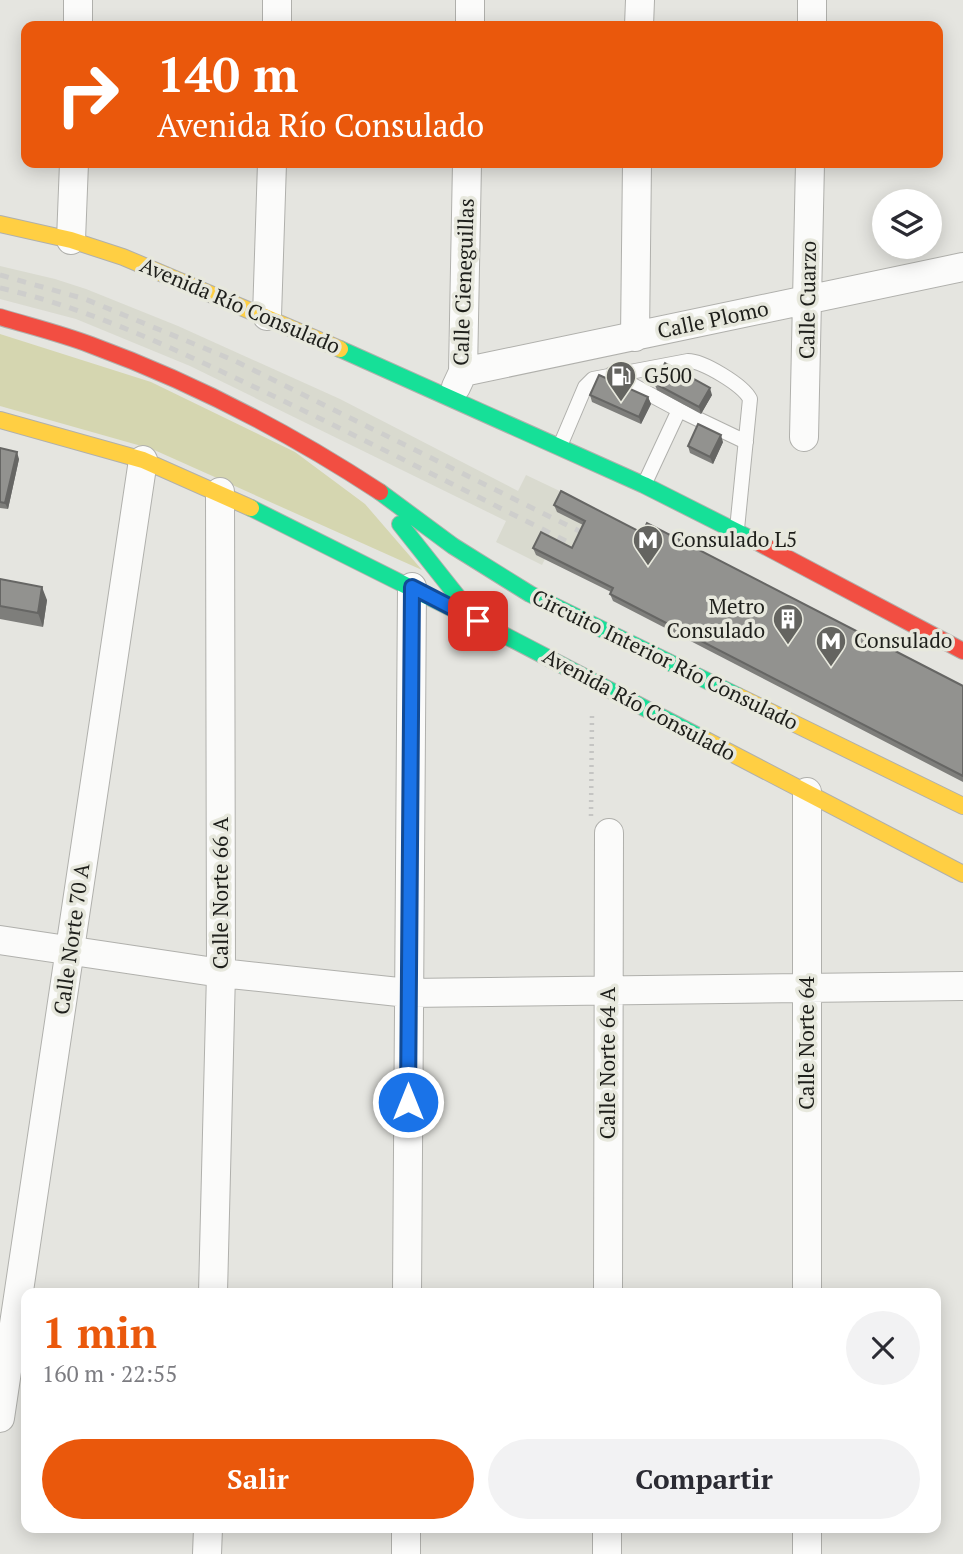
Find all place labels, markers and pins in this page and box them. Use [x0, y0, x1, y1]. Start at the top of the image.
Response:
fuel station icon: G500 [604, 359, 638, 403]
place label: G500 [644, 361, 692, 389]
metro station icon: Consulado L5 [631, 523, 665, 567]
place label: Consulado L5 [671, 525, 797, 553]
pin [448, 591, 508, 651]
place label: Metro Consulado [667, 592, 765, 644]
building icon: Metro Consulado [771, 602, 805, 646]
metro station icon: Consulado [814, 624, 848, 668]
place label: Consulado [854, 626, 952, 654]

